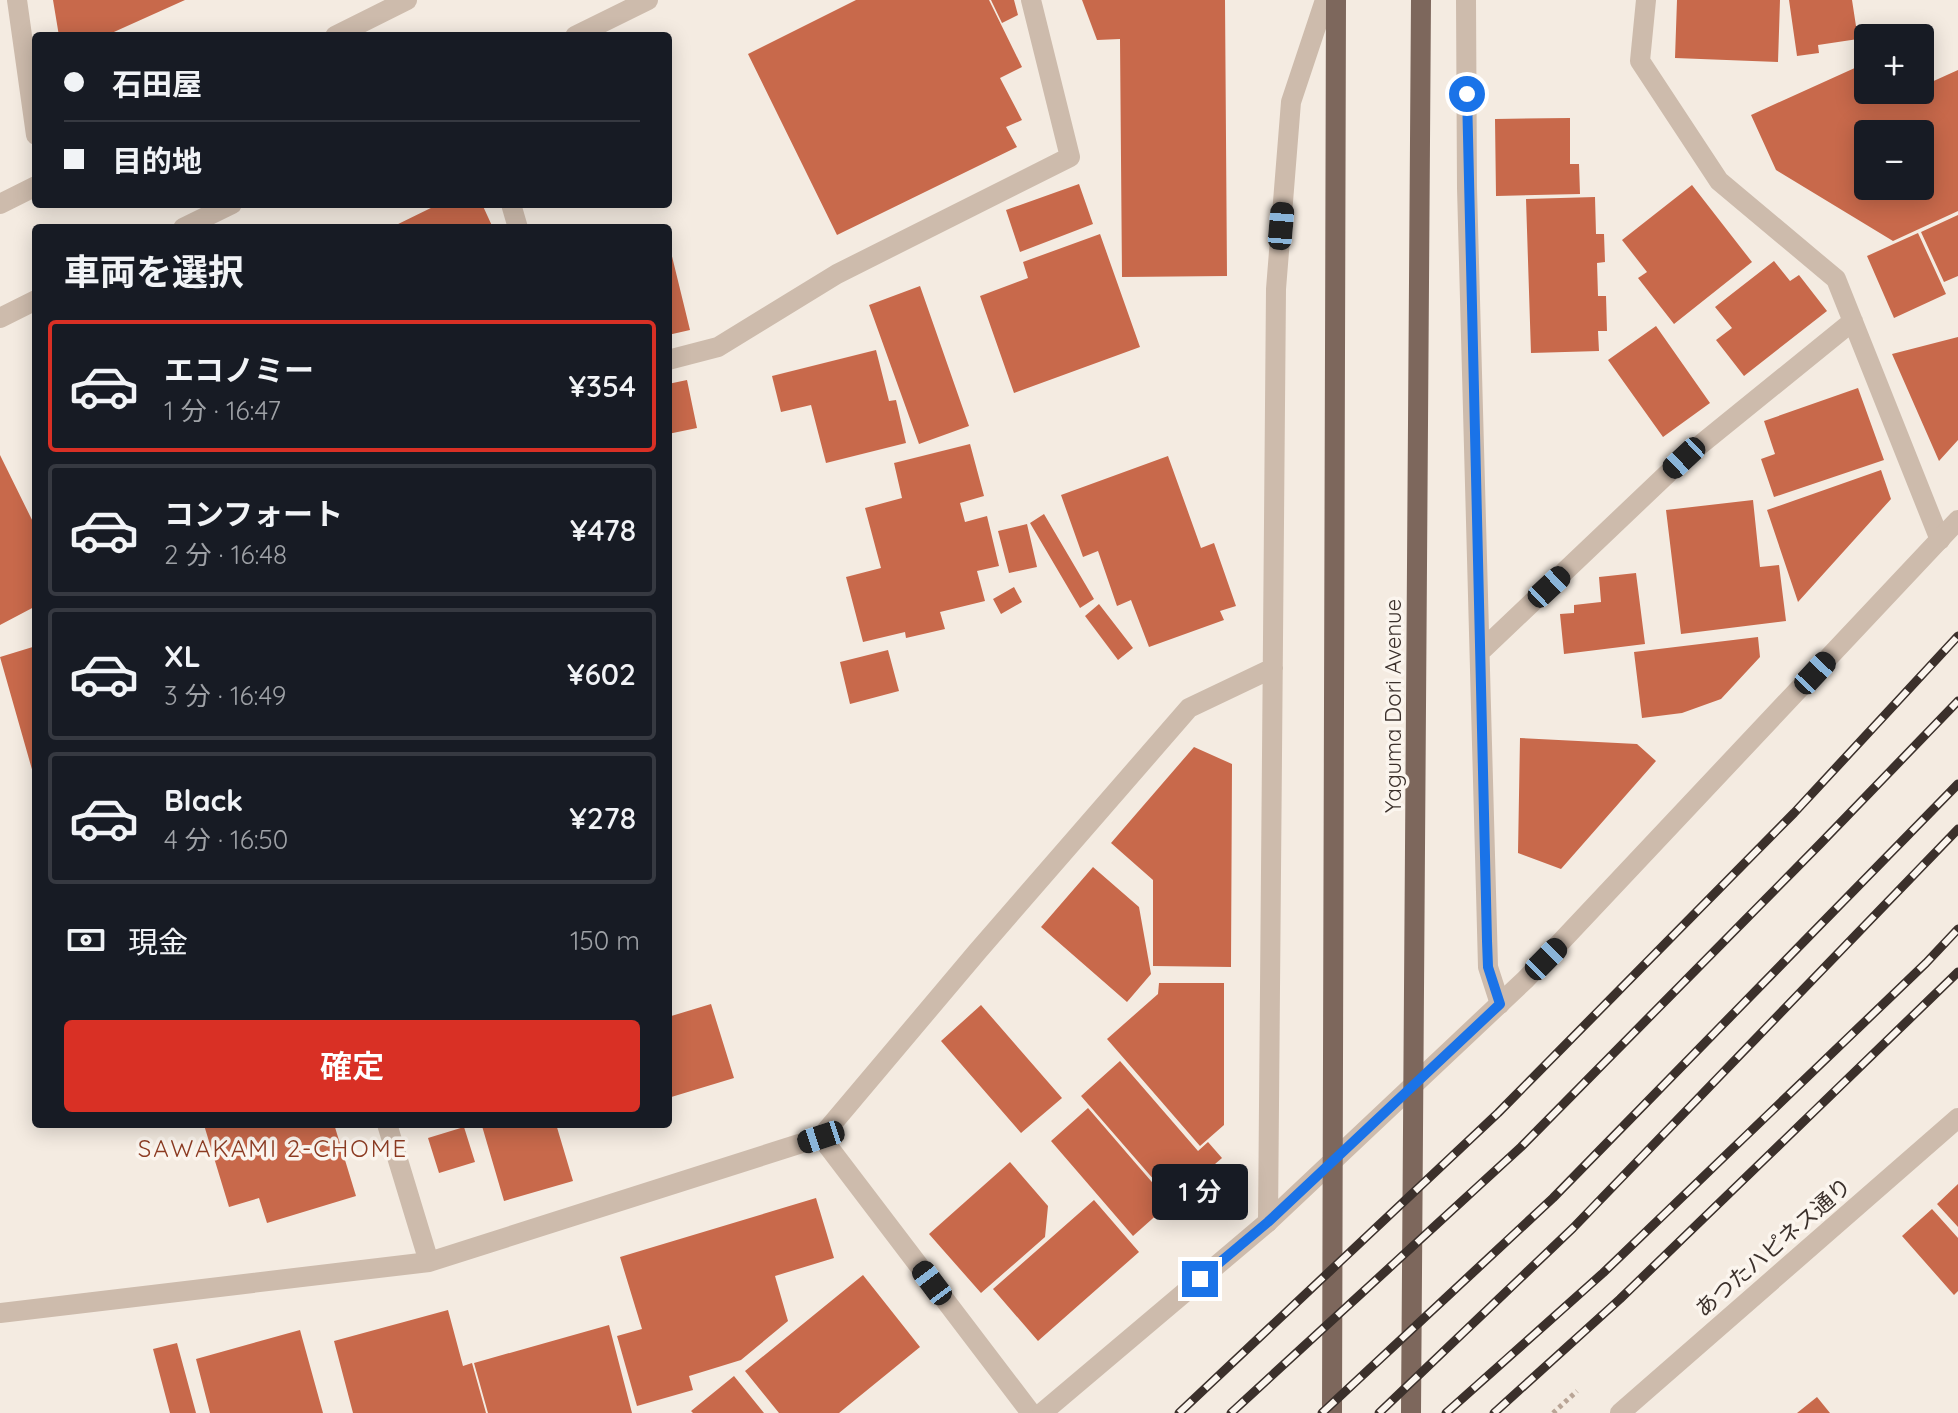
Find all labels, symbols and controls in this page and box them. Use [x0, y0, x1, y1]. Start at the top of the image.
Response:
map controls [1854, 24, 1934, 200]
button: + [1854, 24, 1934, 104]
text: 石田屋 [112, 65, 202, 103]
route start [1449, 76, 1485, 112]
button: − [1854, 120, 1934, 200]
text: 目的地 [112, 142, 202, 180]
car [1267, 201, 1295, 251]
text: 車両を選択 [64, 249, 244, 294]
icon: car [68, 350, 140, 422]
text: エコノミー [164, 351, 314, 389]
text: ¥354 [568, 367, 636, 405]
text: 1 分 · 16:47 [164, 394, 281, 427]
car [1658, 433, 1710, 483]
icon: car [68, 494, 140, 566]
text: コンフォート [164, 495, 343, 533]
text: ¥478 [570, 511, 636, 549]
text: 2 分 · 16:48 [164, 538, 287, 571]
car [1523, 562, 1575, 612]
street label: Yaguma Dori Avenue [1379, 599, 1407, 813]
text: XL [164, 637, 201, 675]
icon: car [68, 638, 140, 710]
car [1790, 647, 1840, 699]
text: ¥602 [567, 655, 636, 693]
text: 3 分 · 16:49 [164, 679, 286, 712]
text: Black [164, 781, 243, 819]
icon: car [68, 782, 140, 854]
text: ¥278 [569, 799, 636, 837]
text: 4 分 · 16:50 [164, 823, 288, 856]
icon: cash [64, 918, 108, 962]
text: 現金 [128, 923, 188, 961]
text: 150 m [570, 924, 640, 957]
car [1521, 934, 1571, 984]
button: 確定 [64, 1020, 640, 1112]
car [794, 1118, 848, 1156]
district label: SAWAKAMI 2-CHOME [138, 1133, 408, 1163]
callout: 1 分 [1152, 1163, 1248, 1219]
street label: あつたハピネス通り [1689, 1171, 1857, 1323]
text: 1 分 [1178, 1175, 1222, 1208]
car [908, 1257, 956, 1309]
route end [1182, 1261, 1218, 1297]

